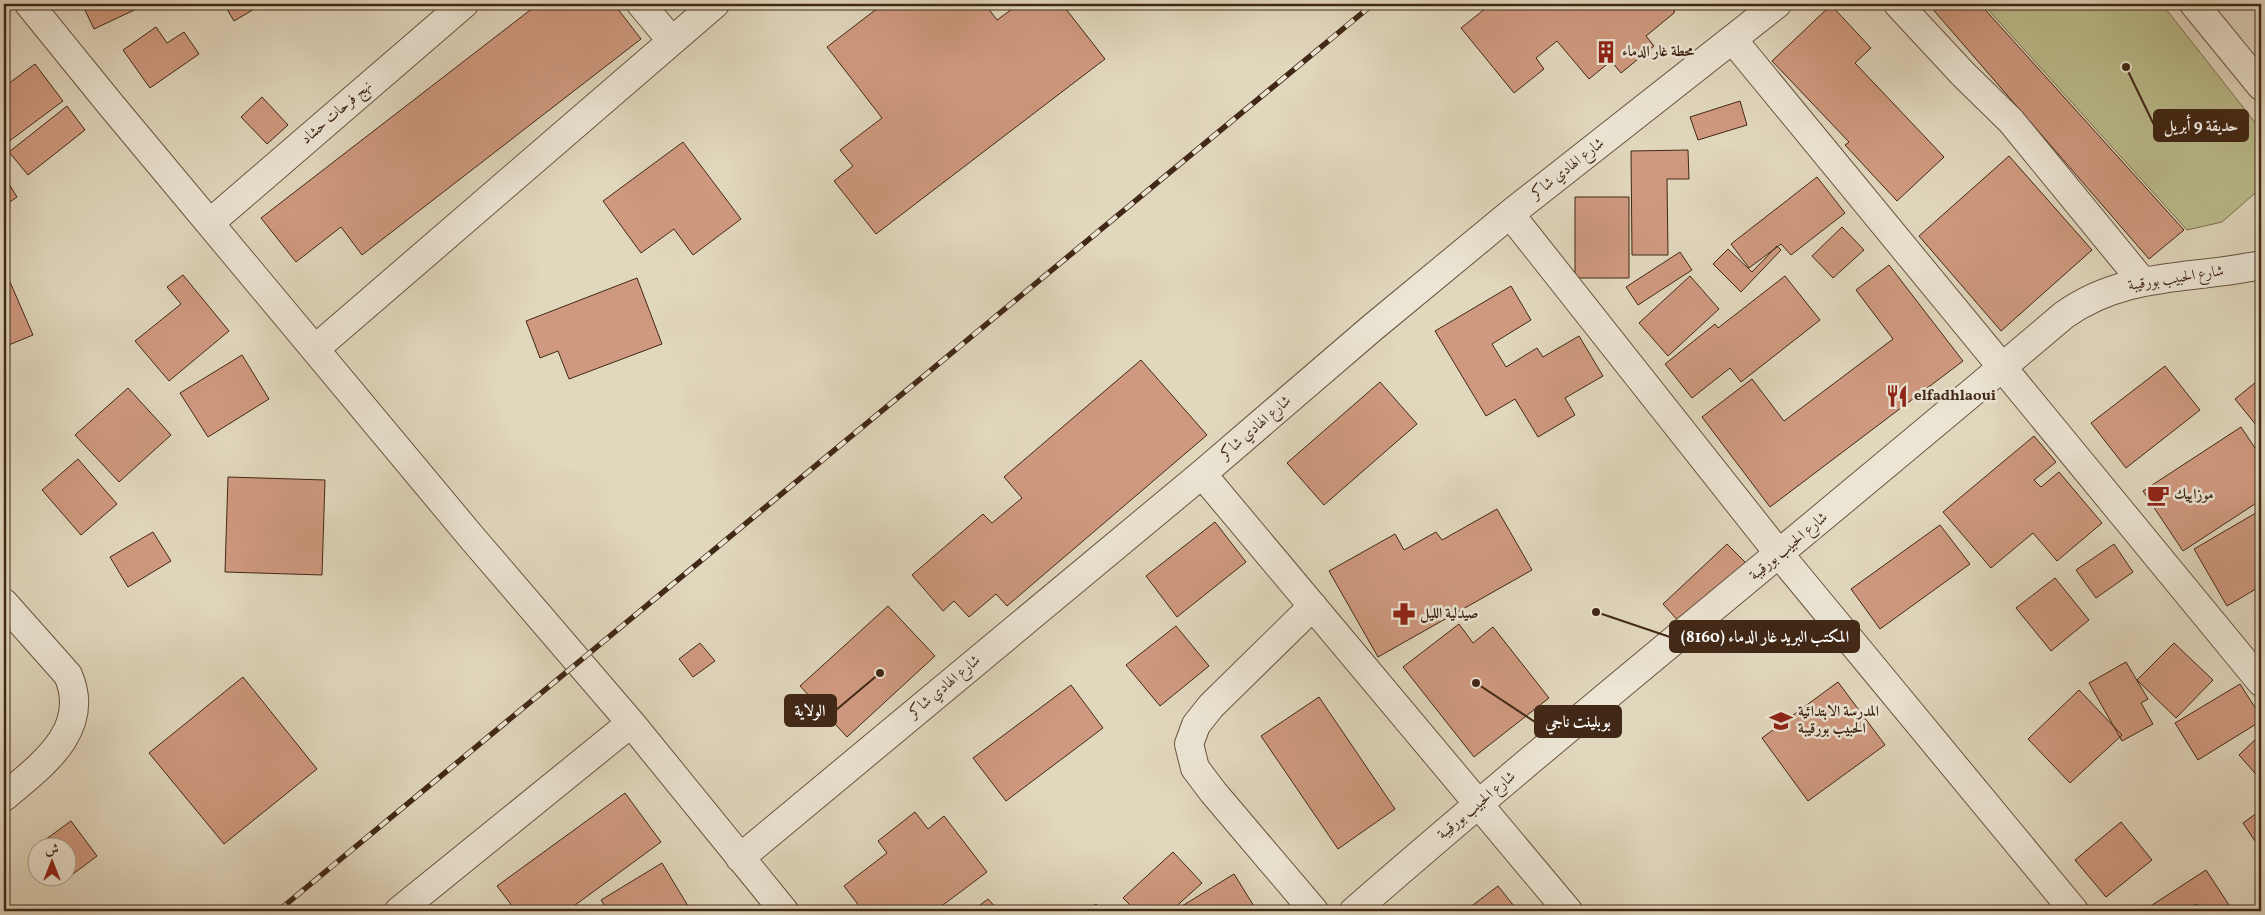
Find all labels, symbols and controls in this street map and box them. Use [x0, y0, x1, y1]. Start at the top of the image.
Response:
building icon: محطة غار الدماء [1593, 39, 1619, 65]
place label: محطة غار الدماء [1622, 42, 1695, 63]
street label: نهج فرحات حشاد [297, 76, 378, 151]
callout: حديقة 9 أبريل [2154, 110, 2248, 141]
text: حديقة 9 أبريل [2164, 114, 2238, 138]
street label: شارع الهادي شاكر [1525, 133, 1610, 207]
street label: شارع الحبيب بورقيبة [2127, 261, 2226, 298]
restaurant icon: elfadhlaoui [1884, 383, 1910, 409]
place label: elfadhlaoui [1914, 386, 1996, 407]
street label: شارع الهادي شاكر [1214, 391, 1297, 467]
cafe icon: موزاييك [2145, 482, 2171, 508]
place label: موزاييك [2174, 485, 2214, 506]
street label: شارع الحبيب بورقيبة [1745, 508, 1833, 587]
pharmacy icon: صيدلية الليل [1391, 601, 1417, 627]
place label: صيدلية الليل [1420, 604, 1478, 625]
callout: المكتب البريد غار الدماء (8160) [1670, 621, 1859, 652]
text: المكتب البريد غار الدماء (8160) [1681, 627, 1849, 649]
street label: شارع الهادي شاكر [903, 651, 986, 726]
callout: الولاية [785, 695, 836, 726]
text: الولاية [794, 701, 826, 723]
place label: المدرسة الابتدائية الحبيب بورقيبة [1798, 702, 1879, 740]
callout: بوبلينت ناجي [1535, 706, 1621, 737]
school or university icon: المدرسة الابتدائية الحبيب بورقيبة [1768, 708, 1794, 734]
text: بوبلينت ناجي [1544, 712, 1611, 735]
street label: شارع الحبيب بورقيبة [1433, 767, 1521, 846]
north arrow [28, 838, 78, 888]
text: ش [45, 841, 59, 860]

